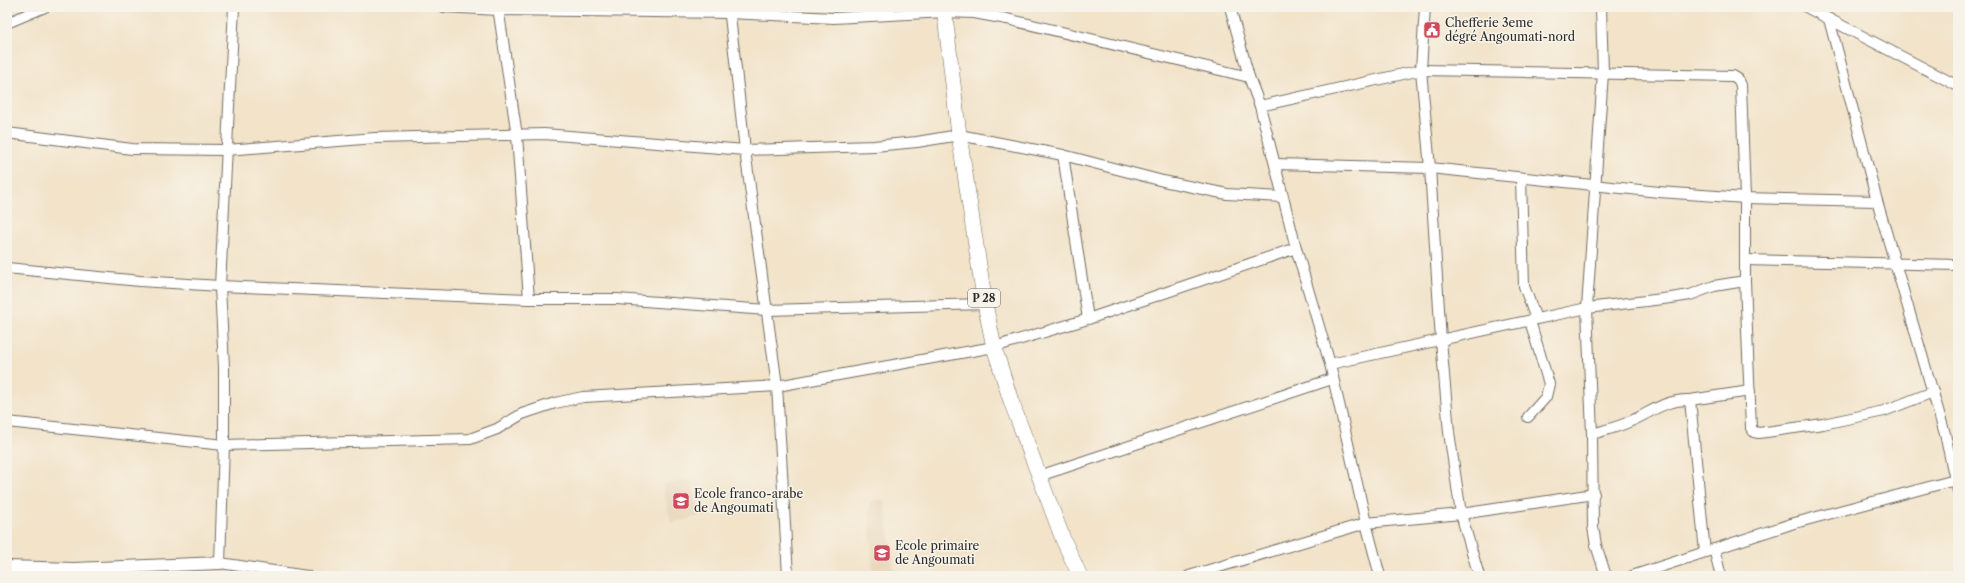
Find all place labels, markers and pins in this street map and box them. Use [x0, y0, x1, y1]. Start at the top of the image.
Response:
place label: Chefferie 3eme dégré Angoumati-nord [1445, 15, 1576, 44]
public building icon: Chefferie 3eme dégré Angoumati-nord [1422, 20, 1442, 40]
place label: Ecole franco-arabe de Angoumati [694, 486, 804, 515]
school or university icon: Ecole franco-arabe de Angoumati [671, 491, 691, 511]
place label: Ecole primaire de Angoumati [895, 538, 980, 567]
school or university icon: Ecole primaire de Angoumati [872, 543, 892, 563]

